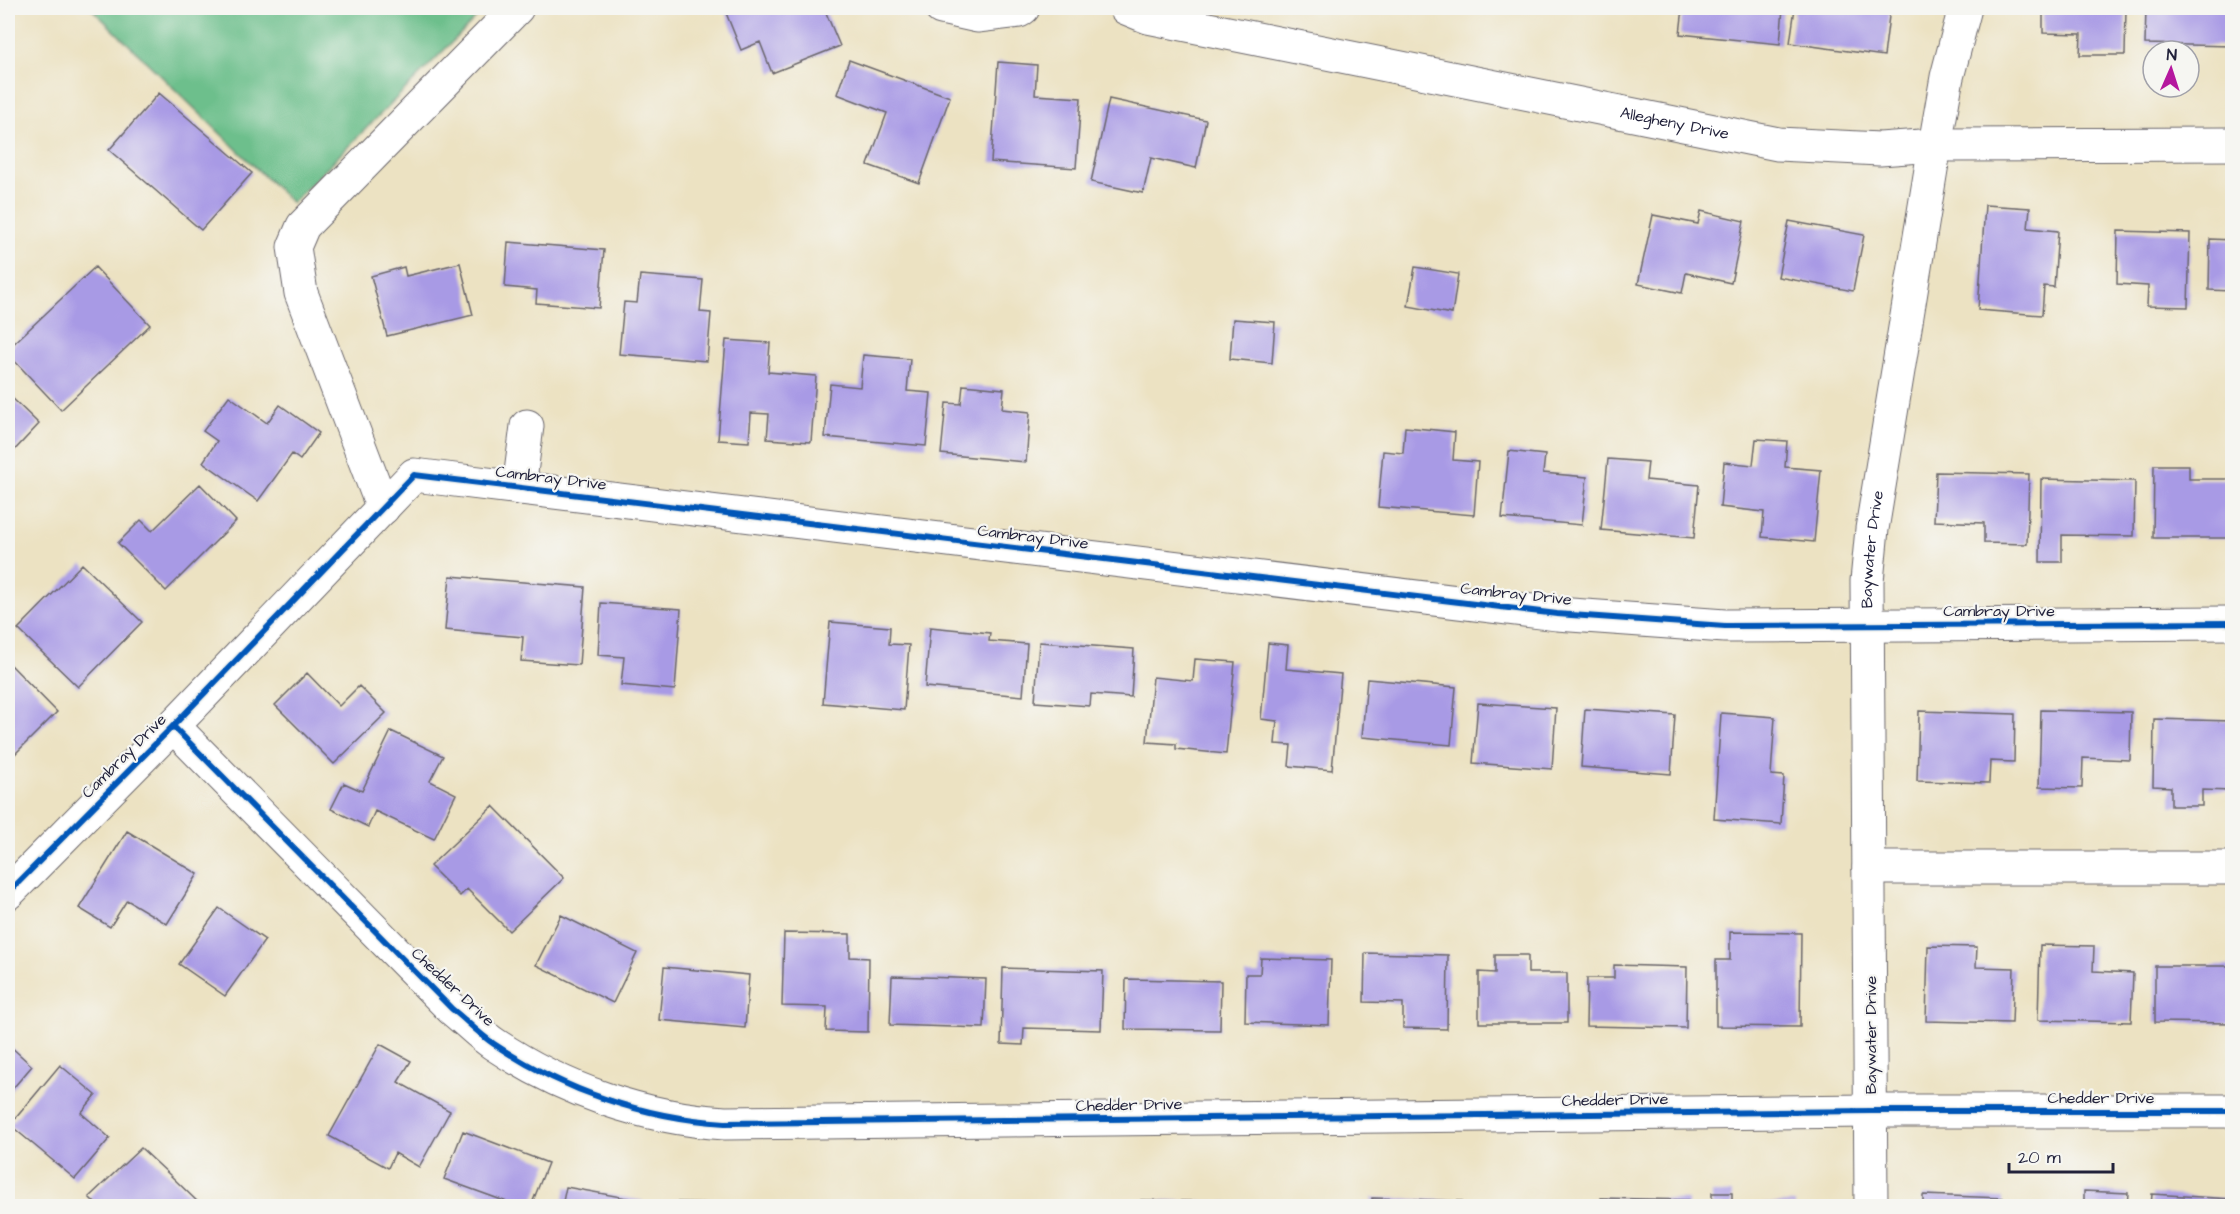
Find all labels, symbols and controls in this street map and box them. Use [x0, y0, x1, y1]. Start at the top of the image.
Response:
north arrow [2141, 39, 2201, 99]
text: N [2166, 44, 2177, 66]
street label: Allegheny Drive [1618, 101, 1731, 145]
street label: Cambray Drive [494, 460, 608, 497]
street label: Baywater Drive [1856, 488, 1889, 608]
street label: Cambray Drive [976, 519, 1090, 556]
street label: Cambray Drive [1459, 577, 1573, 612]
street label: Cambray Drive [1943, 600, 2055, 623]
street label: Cambray Drive [77, 709, 172, 804]
street label: Chedder Drive [406, 943, 500, 1032]
street label: Baywater Drive [1860, 976, 1883, 1094]
street label: Chedder Drive [2048, 1087, 2155, 1109]
street label: Chedder Drive [1561, 1088, 1669, 1112]
street label: Chedder Drive [1075, 1093, 1183, 1117]
scale bar [2009, 1136, 2112, 1174]
text: 20 m [2018, 1145, 2061, 1170]

